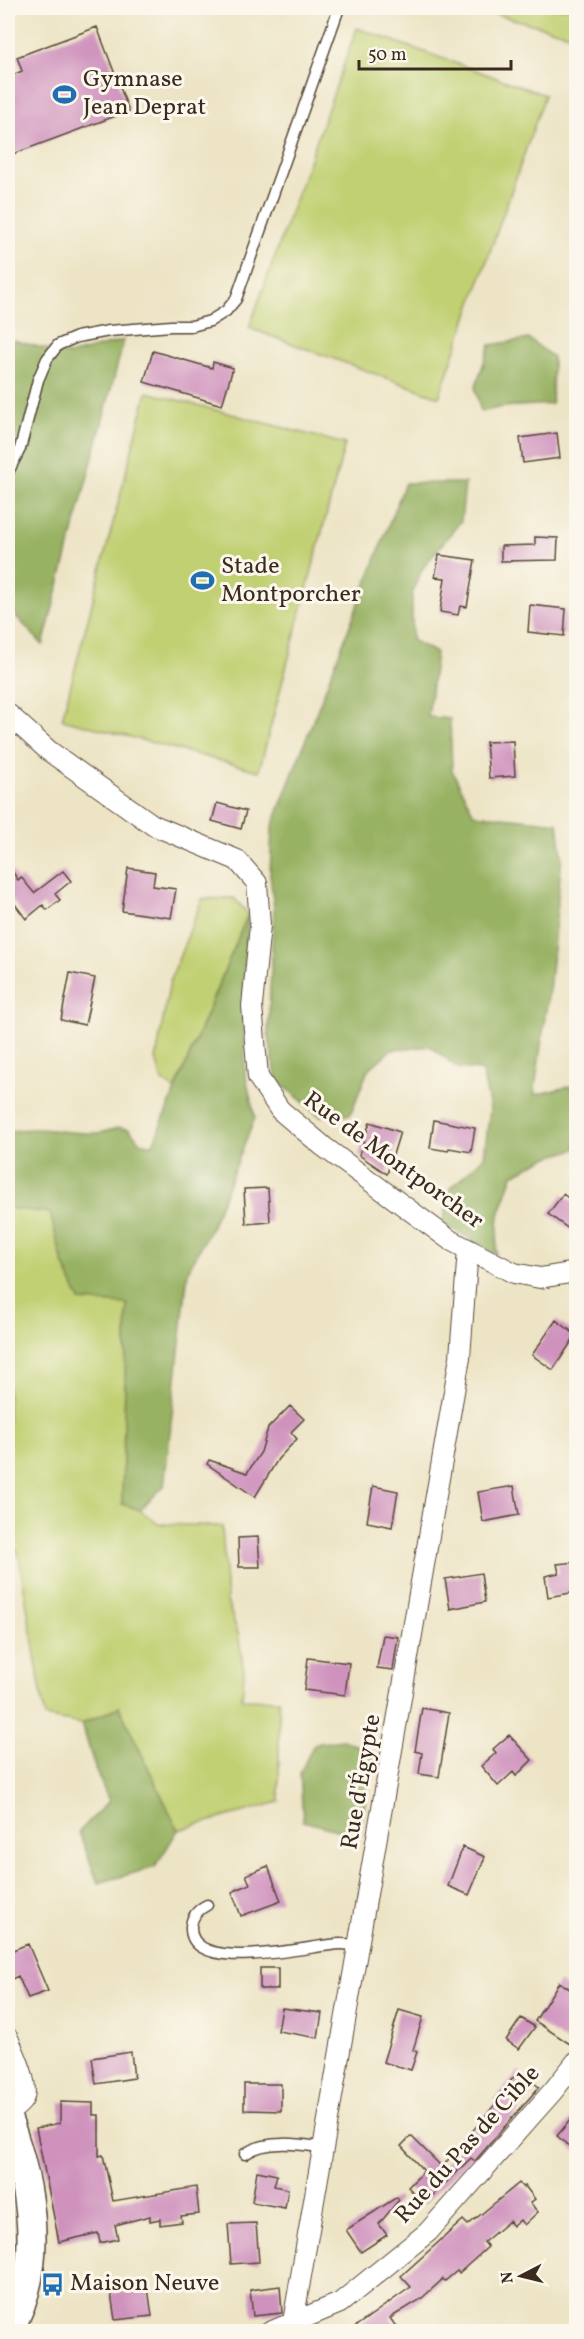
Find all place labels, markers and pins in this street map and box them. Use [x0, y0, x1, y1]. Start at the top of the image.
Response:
place label: Gymnase Jean Deprat [83, 63, 206, 125]
sports icon: Gymnase Jean Deprat [52, 81, 78, 107]
place label: Stade Montporcher [221, 550, 361, 612]
sports icon: Stade Montporcher [190, 568, 216, 594]
place label: Maison Neuve [70, 2267, 220, 2301]
bus stop icon: Maison Neuve [39, 2271, 65, 2297]

